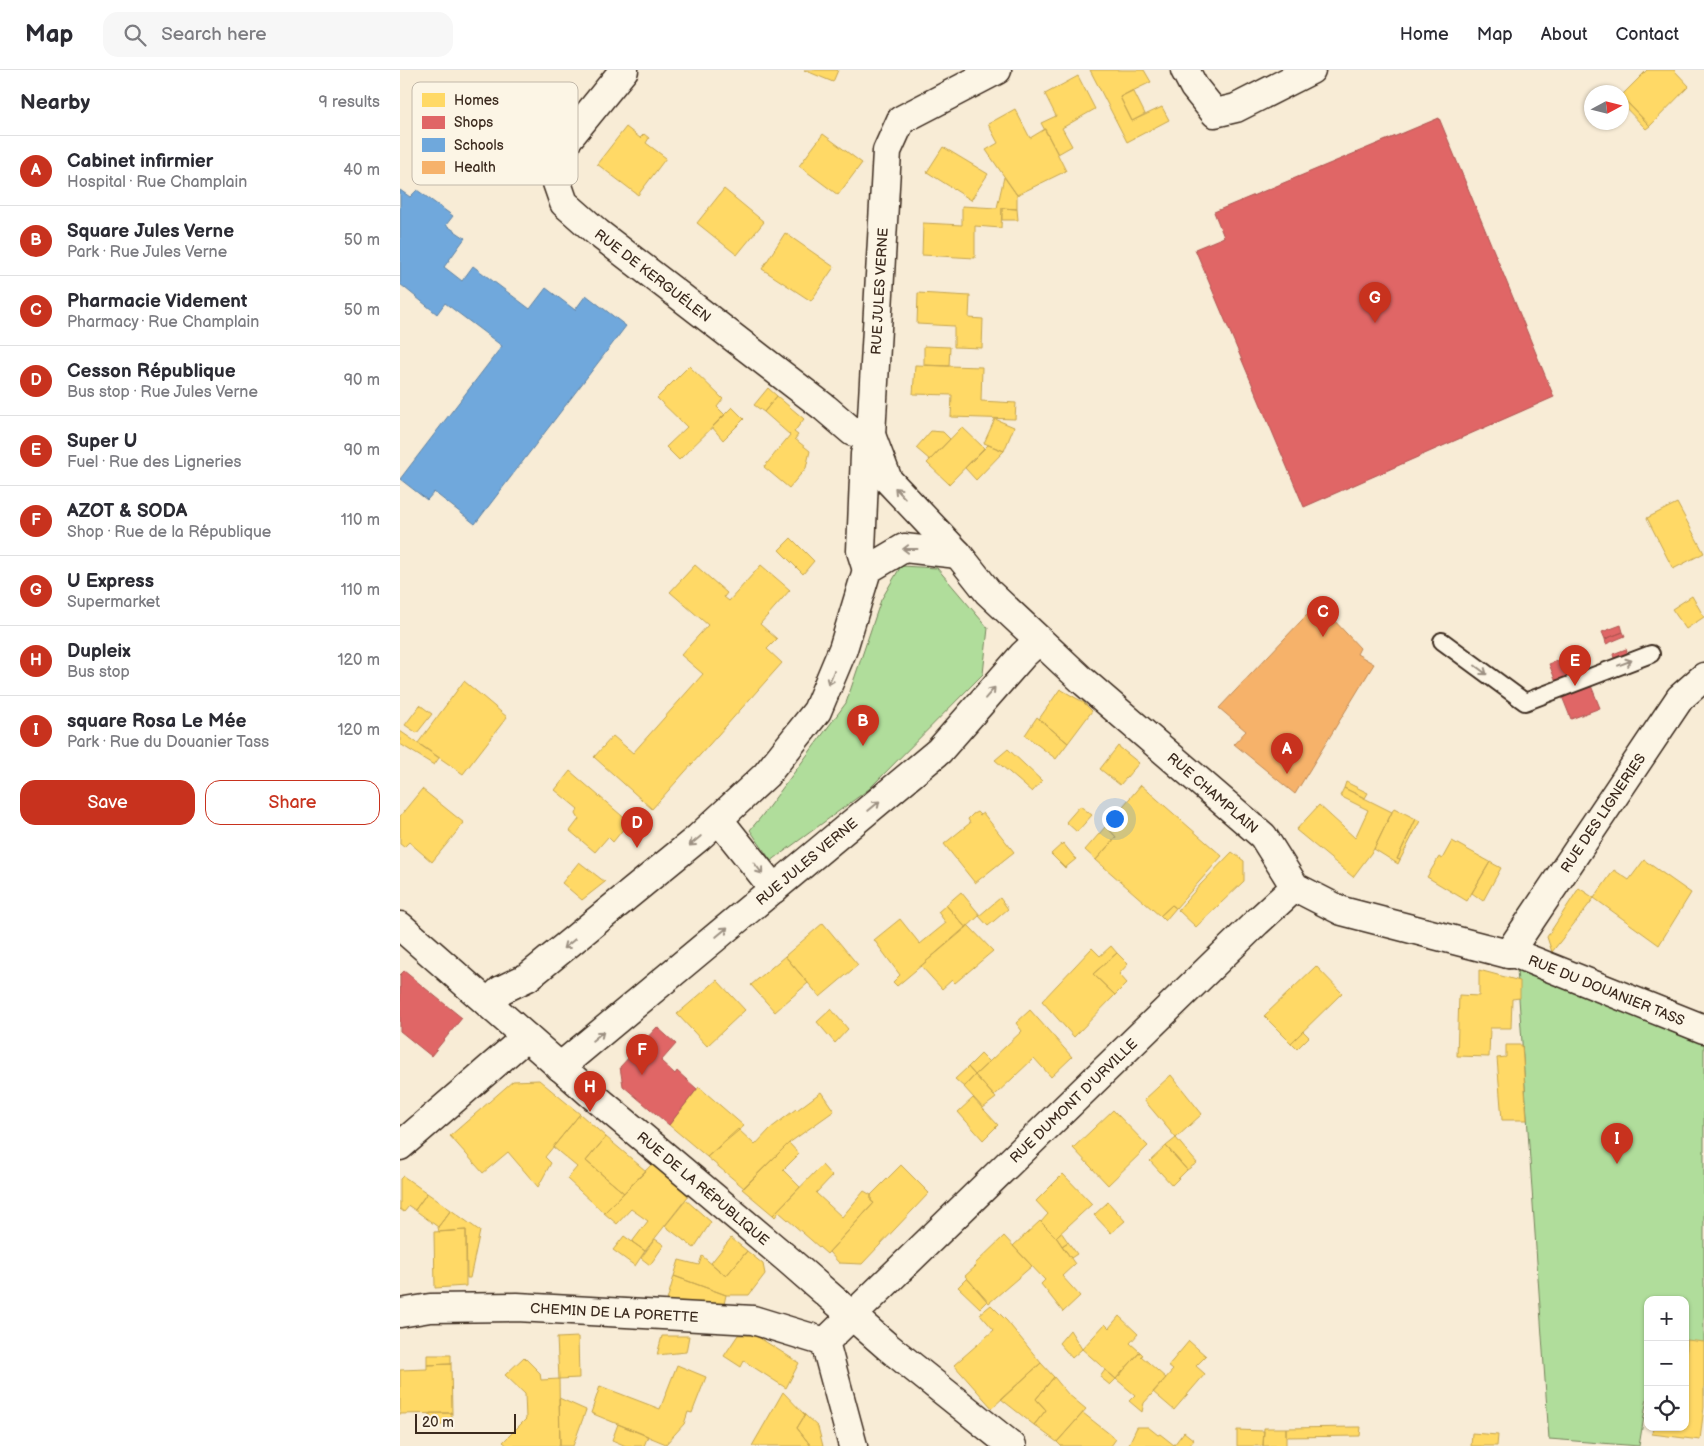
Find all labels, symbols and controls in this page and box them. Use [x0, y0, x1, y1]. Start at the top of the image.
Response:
search box [103, 12, 453, 57]
text: Map [25, 20, 73, 49]
icon: search [121, 21, 149, 49]
text: Search here [161, 23, 267, 46]
text: Home [1400, 24, 1449, 45]
text: Map [1477, 24, 1513, 45]
text: About [1541, 24, 1588, 45]
text: Contact [1616, 24, 1679, 45]
legend [412, 82, 578, 185]
north arrow [1584, 85, 1629, 130]
text: Nearby [20, 90, 90, 115]
text: Homes [454, 92, 499, 109]
text: 9 results [318, 93, 380, 112]
text: Shops [454, 114, 493, 131]
text: Schools [454, 137, 504, 154]
text: Cabinet infirmier [67, 150, 213, 173]
text: Health [454, 159, 496, 176]
text: A [31, 161, 41, 180]
text: 40 m [343, 161, 380, 180]
text: Hospital · Rue Champlain [67, 173, 247, 192]
text: Square Jules Verne [67, 220, 234, 243]
street label: RUE DE KERGUÉLEN [591, 225, 714, 326]
street label: RUE JULES VERNE [867, 227, 891, 355]
text: B [30, 231, 42, 250]
text: 50 m [344, 231, 380, 250]
text: Park · Rue Jules Verne [67, 243, 227, 262]
pin: G [1359, 282, 1391, 323]
text: Pharmacie Videment [67, 290, 247, 313]
text: C [30, 301, 42, 320]
text: 50 m [344, 301, 380, 320]
text: Pharmacy · Rue Champlain [67, 313, 259, 332]
text: Cesson République [67, 360, 236, 383]
text: D [30, 371, 42, 390]
text: 90 m [344, 371, 380, 390]
text: Bus stop · Rue Jules Verne [67, 383, 258, 402]
text: Super U [67, 430, 137, 453]
text: E [31, 441, 41, 460]
text: 90 m [344, 441, 380, 460]
text: Fuel · Rue des Ligneries [67, 453, 241, 472]
one-way arrow [894, 487, 906, 500]
text: AZOT & SODA [67, 500, 187, 523]
text: F [31, 511, 41, 530]
text: 110 m [341, 511, 380, 530]
text: Shop · Rue de la République [67, 523, 271, 542]
one-way arrow [902, 544, 918, 554]
text: U Express [67, 570, 154, 593]
text: G [30, 581, 42, 600]
text: 110 m [341, 581, 380, 600]
text: Supermarket [67, 593, 160, 612]
pin: C [1307, 596, 1339, 637]
text: Dupleix [67, 640, 131, 663]
pin: E [1559, 645, 1591, 686]
text: H [30, 651, 42, 670]
text: 120 m [337, 651, 380, 670]
one-way arrow [1617, 658, 1632, 668]
text: Bus stop [67, 663, 130, 682]
one-way arrow [1474, 664, 1487, 675]
one-way arrow [826, 670, 836, 685]
one-way arrow [984, 686, 996, 699]
pin: B [847, 705, 879, 746]
text: square Rosa Le Mée [67, 710, 247, 733]
text: I [33, 721, 39, 740]
text: 120 m [337, 721, 380, 740]
text: Park · Rue du Douanier Tass [67, 733, 269, 752]
pin: A [1271, 733, 1303, 774]
street label: RUE CHAMPLAIN [1164, 749, 1262, 837]
street label: RUE DES LIGNERIES [1557, 750, 1649, 876]
button: Save [20, 780, 195, 825]
button: Share [205, 780, 380, 825]
one-way arrow [867, 800, 880, 811]
your location [1102, 806, 1128, 832]
pin: D [621, 807, 653, 848]
street label: RUE JULES VERNE [752, 814, 861, 909]
one-way arrow [688, 836, 701, 847]
one-way arrow [752, 861, 763, 874]
one-way arrow [716, 927, 729, 938]
one-way arrow [563, 938, 576, 949]
street label: RUE DU DOUANIER TASS [1526, 951, 1687, 1029]
one-way arrow [591, 1031, 604, 1042]
pin: F [626, 1034, 658, 1075]
street label: RUE DUMONT D'URVILLE [1006, 1035, 1141, 1166]
pin: H [574, 1071, 606, 1112]
pin: I [1601, 1123, 1633, 1164]
street label: RUE DE LA RÉPUBLIQUE [634, 1128, 773, 1249]
map controls [1644, 1296, 1689, 1431]
button: + [1644, 1296, 1689, 1341]
street label: CHEMIN DE LA PORETTE [530, 1299, 699, 1325]
button: − [1644, 1341, 1689, 1386]
button: locate [1644, 1386, 1689, 1431]
scale bar [415, 1411, 516, 1434]
text: 20 m [422, 1414, 454, 1431]

